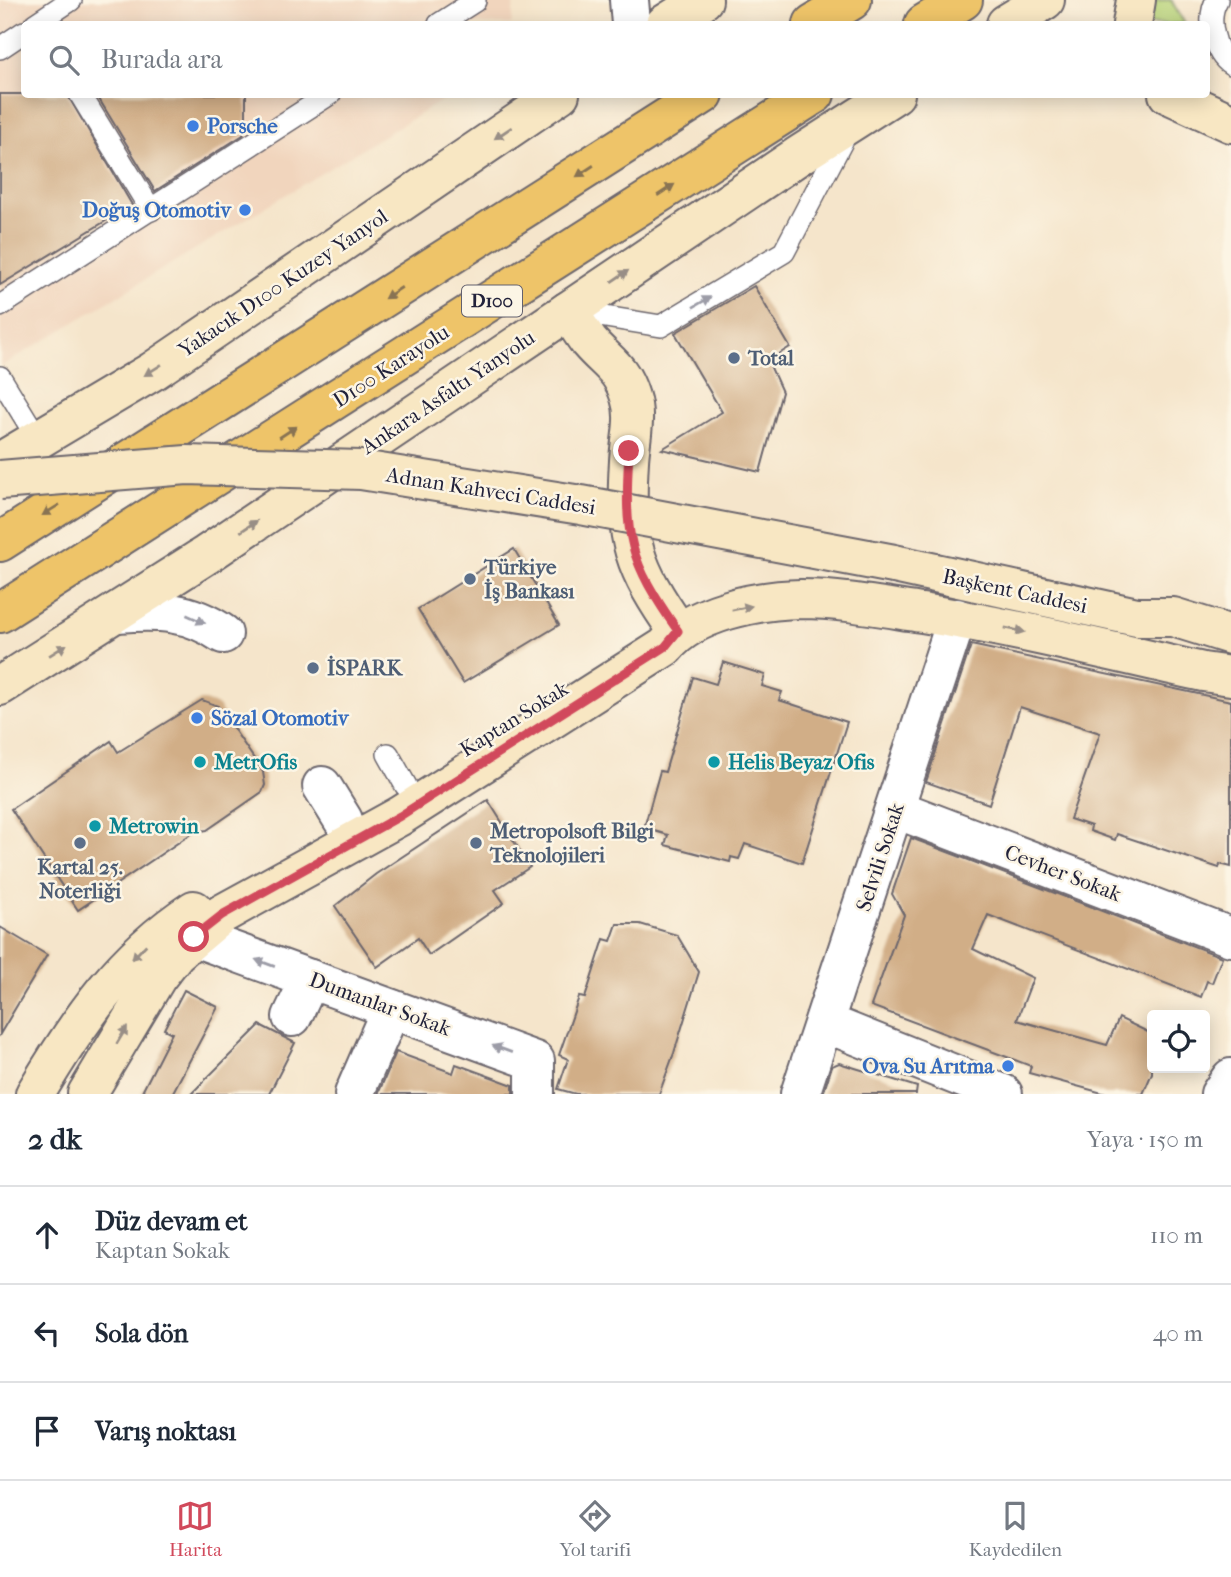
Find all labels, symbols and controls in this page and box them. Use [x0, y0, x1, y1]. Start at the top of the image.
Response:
search box [21, 21, 1210, 98]
icon: search [45, 41, 83, 79]
text: Burada ara [101, 44, 223, 75]
place label: Porsche [207, 114, 278, 138]
marker: Porsche [185, 118, 201, 134]
one-way arrow [494, 126, 513, 139]
one-way arrow [575, 164, 594, 177]
one-way arrow [656, 184, 675, 197]
place label: Doğuş Otomotiv [82, 198, 232, 223]
marker: Doğuş Otomotiv [237, 202, 253, 218]
street label: Yakacık D100 Kuzey Yanyol [173, 204, 392, 363]
one-way arrow [611, 269, 629, 283]
road number: D100 [462, 286, 522, 316]
one-way arrow [383, 287, 403, 300]
one-way arrow [692, 295, 711, 308]
street label: D100 Karayolu [329, 320, 454, 412]
street label: Ankara Asfaltı Yanyolu [356, 325, 539, 460]
place label: Total [747, 346, 794, 370]
marker: Total [726, 350, 742, 366]
one-way arrow [143, 364, 162, 377]
one-way arrow [279, 425, 298, 438]
route end [613, 435, 644, 466]
street label: Adnan Kahveci Caddesi [384, 462, 597, 519]
one-way arrow [41, 504, 60, 517]
one-way arrow [239, 520, 258, 533]
place label: Türkiye İş Bankası [483, 555, 575, 604]
street label: Başkent Caddesi [941, 564, 1089, 618]
marker: Türkiye İş Bankası [462, 571, 478, 587]
one-way arrow [731, 603, 753, 614]
one-way arrow [185, 614, 206, 625]
one-way arrow [1004, 624, 1026, 635]
one-way arrow [48, 644, 67, 657]
place label: İSPARK [327, 655, 404, 680]
marker: İSPARK [305, 660, 321, 676]
street label: Kaptan Sokak [455, 676, 573, 762]
place label: Sözal Otomotiv [211, 706, 350, 730]
marker: Sözal Otomotiv [189, 710, 205, 726]
place label: MetrOfis [213, 750, 298, 774]
place label: Helis Beyaz Ofis [728, 750, 875, 774]
marker: MetrOfis [192, 754, 208, 770]
marker: Helis Beyaz Ofis [706, 754, 722, 770]
street label: Selvili Sokak [851, 800, 909, 914]
place label: Metrowin [108, 814, 200, 838]
marker: Metrowin [87, 818, 103, 834]
place label: Metropolsoft Bilgi Teknolojileri [489, 819, 655, 867]
marker: Kartal 25. Noterliği [72, 835, 88, 851]
marker: Metropolsoft Bilgi Teknolojileri [468, 835, 484, 851]
street label: Cevher Sokak [1001, 840, 1125, 906]
place label: Kartal 25. Noterliği [37, 855, 123, 903]
route start [178, 921, 209, 952]
one-way arrow [131, 943, 147, 960]
one-way arrow [255, 957, 276, 968]
street label: Dumanlar Sokak [306, 967, 454, 1041]
map controls [1147, 1010, 1210, 1073]
button: locate [1147, 1010, 1210, 1073]
one-way arrow [116, 1026, 128, 1045]
one-way arrow [491, 1043, 512, 1054]
place label: Ova Su Arıtma [862, 1054, 995, 1078]
marker: Ova Su Arıtma [1000, 1058, 1016, 1074]
text: 2 dk [28, 1122, 82, 1157]
text: Yaya · 150 m [1087, 1126, 1203, 1153]
text: Düz devam et [95, 1206, 248, 1237]
icon: ahead [28, 1216, 66, 1254]
text: 110 m [1150, 1222, 1203, 1249]
text: Kaptan Sokak [95, 1237, 230, 1264]
icon: left [28, 1314, 66, 1352]
text: Sola dön [95, 1318, 188, 1349]
text: 40 m [1153, 1320, 1203, 1347]
icon: arrive [28, 1412, 66, 1450]
text: Varış noktası [95, 1416, 236, 1447]
tab: Harita [169, 1497, 222, 1561]
tab: Yol tarifi [560, 1497, 631, 1561]
tab: Kaydedilen [969, 1497, 1062, 1561]

